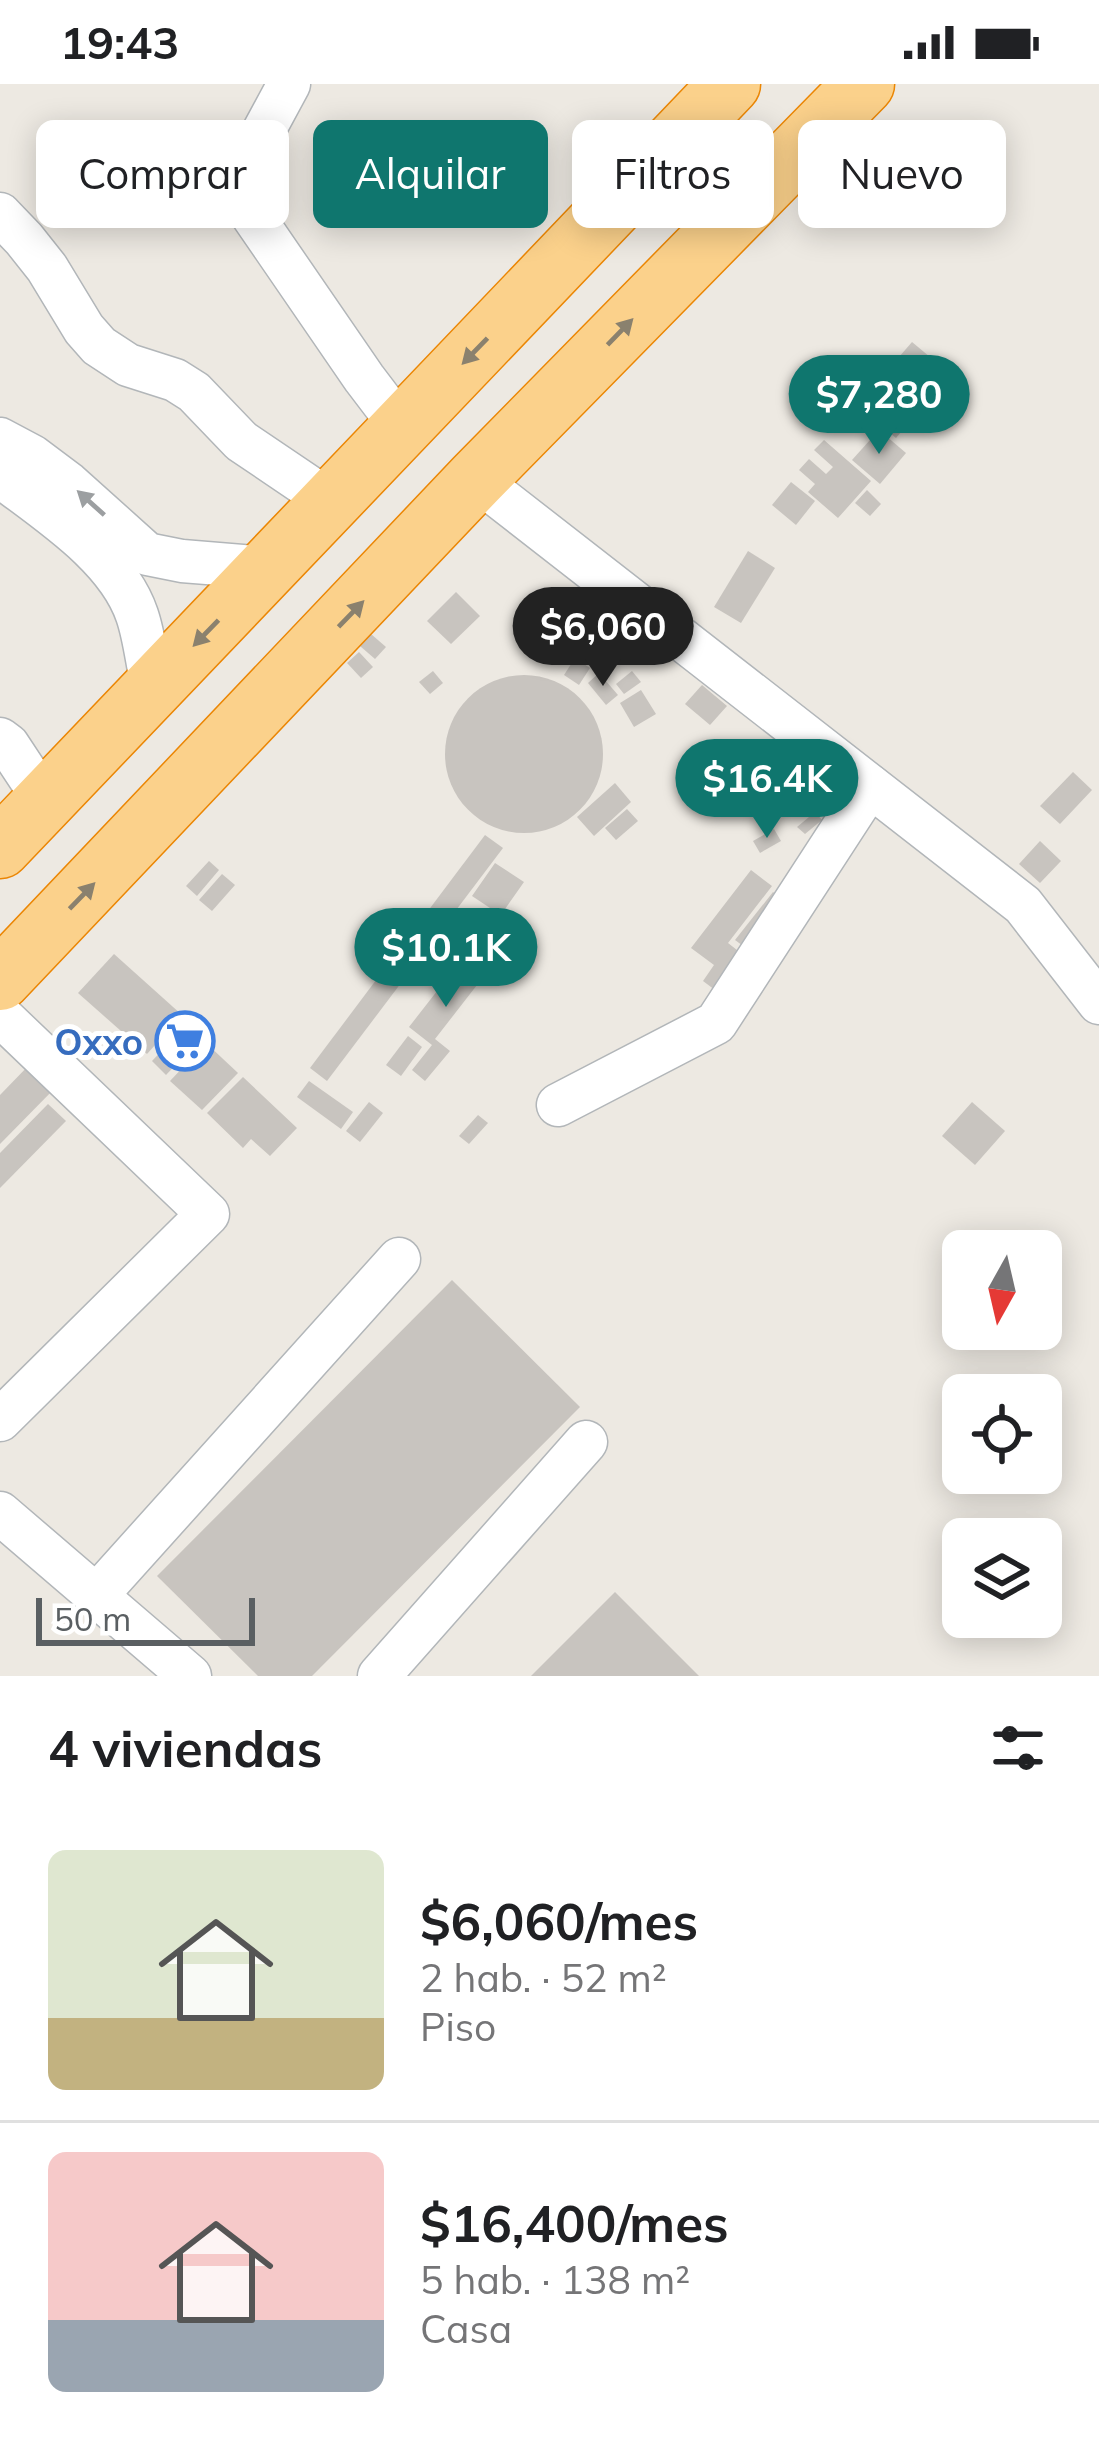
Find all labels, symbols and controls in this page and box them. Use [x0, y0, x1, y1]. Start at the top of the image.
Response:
text: 19:43 [60, 14, 179, 70]
chip: Comprar [36, 120, 289, 228]
chip: Alquilar [313, 120, 548, 228]
chip: Filtros [572, 120, 774, 228]
chip: Nuevo [798, 120, 1006, 228]
one-way arrow [606, 318, 634, 347]
one-way arrow [462, 336, 490, 365]
pin: $7,280 [781, 355, 977, 457]
text: $7,280 [816, 369, 942, 418]
one-way arrow [76, 490, 105, 517]
pin: $6,060 [505, 587, 701, 689]
one-way arrow [336, 600, 364, 629]
text: $6,060 [540, 601, 666, 650]
one-way arrow [192, 618, 220, 647]
pin: $16.4K [669, 739, 865, 841]
text: $16.4K [702, 753, 832, 802]
one-way arrow [67, 882, 95, 911]
pin: $10.1K [348, 908, 544, 1010]
text: $10.1K [381, 922, 511, 971]
supermarket icon: Oxxo [154, 1010, 216, 1072]
place label: Oxxo [54, 1019, 143, 1064]
north arrow [942, 1230, 1062, 1350]
map controls [942, 1230, 1062, 1638]
button: locate [942, 1374, 1062, 1494]
button: layers [942, 1518, 1062, 1638]
scale bar [36, 1592, 255, 1645]
text: 50 m [54, 1598, 131, 1639]
icon: filters [985, 1715, 1051, 1781]
text: 4 viviendas [48, 1716, 322, 1780]
text: $6,060/mes [420, 1889, 698, 1953]
icon: home [144, 1898, 288, 2042]
text: 2 hab. · 52 m² [420, 1953, 667, 2002]
text: Piso [420, 2002, 496, 2051]
text: $16,400/mes [420, 2191, 729, 2255]
icon: home [144, 2200, 288, 2344]
text: 5 hab. · 138 m² [420, 2255, 690, 2304]
text: Casa [420, 2304, 512, 2353]

